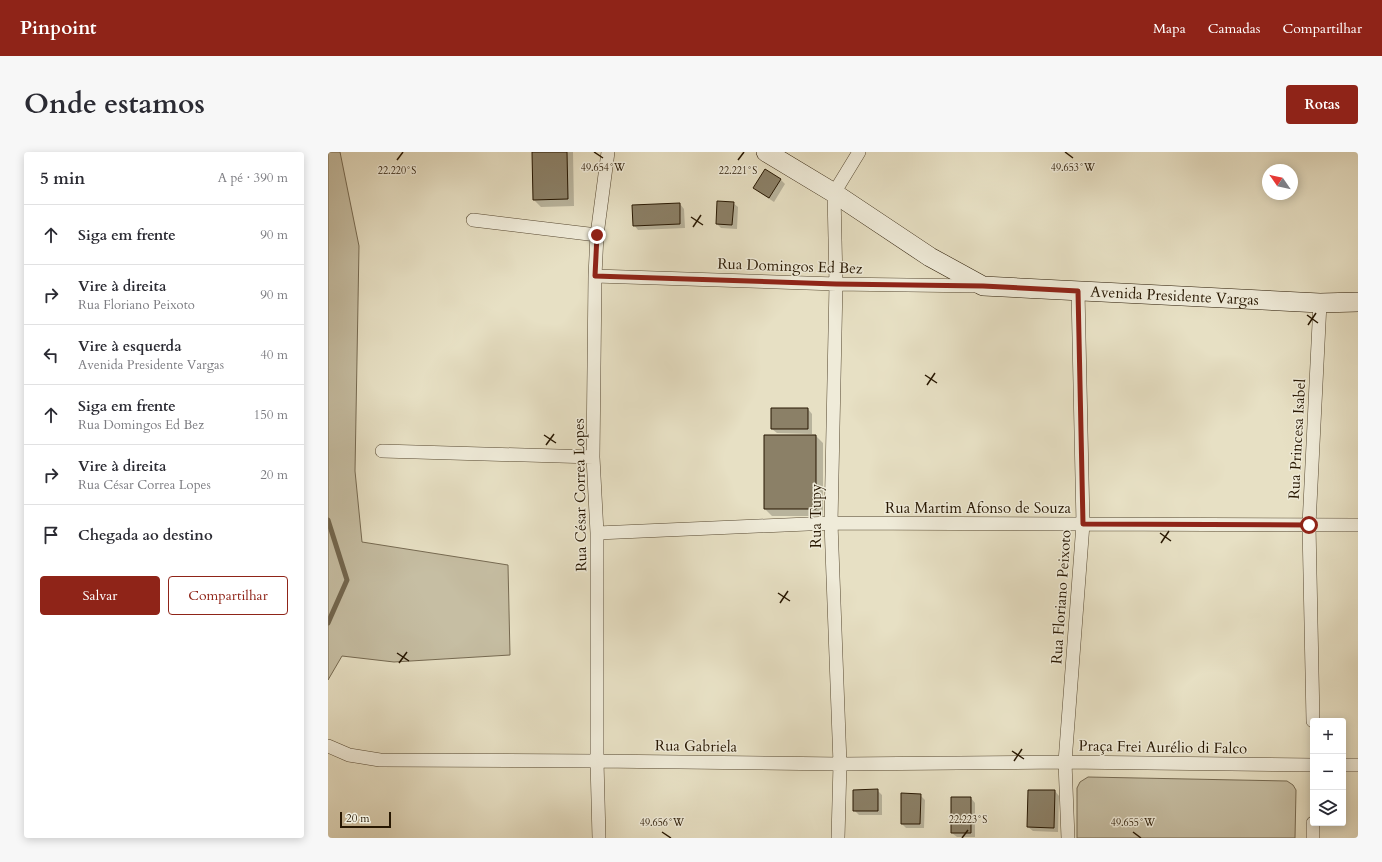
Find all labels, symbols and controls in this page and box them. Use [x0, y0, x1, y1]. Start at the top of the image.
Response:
text: Pinpoint [20, 15, 97, 41]
text: Mapa [1153, 19, 1186, 38]
text: Camadas [1208, 19, 1261, 38]
text: Compartilhar [1283, 19, 1362, 38]
text: Onde estamos [24, 85, 205, 123]
button: Rotas [1286, 85, 1358, 124]
text: 49.654°W [581, 161, 626, 175]
text: 49.653°W [1051, 161, 1096, 175]
text: 22.220°S [378, 164, 416, 178]
text: 22.221°S [719, 164, 757, 178]
north arrow [1262, 164, 1298, 200]
text: 5 min [40, 167, 85, 190]
text: A pé · 390 m [218, 169, 288, 187]
icon: ahead [40, 224, 62, 246]
text: Siga em frente [78, 225, 176, 245]
text: 90 m [260, 226, 288, 244]
route end [588, 226, 606, 244]
street label: Rua Domingos Ed Bez [717, 253, 863, 279]
text: Vire à direita [78, 276, 166, 296]
street label: Avenida Presidente Vargas [1090, 281, 1259, 310]
icon: right [40, 284, 62, 306]
text: 90 m [260, 286, 288, 304]
text: Rua Floriano Peixoto [78, 296, 195, 314]
text: Vire à esquerda [78, 336, 182, 356]
icon: left [40, 344, 62, 366]
text: 40 m [260, 346, 288, 364]
text: Avenida Presidente Vargas [78, 356, 224, 374]
street label: Rua Princesa Isabel [1284, 378, 1310, 500]
text: Siga em frente [78, 396, 176, 416]
icon: ahead [40, 404, 62, 426]
text: 150 m [254, 406, 288, 424]
text: Rua Domingos Ed Bez [78, 416, 204, 434]
street label: Rua César Correa Lopes [569, 418, 591, 572]
text: Vire à direita [78, 456, 166, 476]
icon: right [40, 464, 62, 486]
text: 20 m [260, 466, 288, 484]
text: Rua César Correa Lopes [78, 476, 211, 494]
street label: Rua Tupy [806, 484, 826, 548]
street label: Rua Martim Afonso de Souza [885, 498, 1071, 518]
route start [1300, 516, 1318, 534]
icon: arrive [40, 524, 62, 546]
text: Chegada ao destino [78, 525, 213, 545]
street label: Rua Floriano Peixoto [1046, 529, 1076, 665]
button: Salvar [40, 576, 160, 615]
button: Compartilhar [168, 576, 288, 615]
map controls [1310, 718, 1346, 826]
button: + [1310, 718, 1346, 754]
street label: Rua Gabriela [655, 735, 738, 757]
street label: Praça Frei Aurélio di Falco [1079, 736, 1247, 758]
button: − [1310, 754, 1346, 790]
button: layers [1310, 790, 1346, 826]
scale bar [340, 810, 391, 829]
text: 20 m [346, 811, 370, 826]
text: 22.223°S [949, 813, 987, 827]
text: 49.656°W [640, 816, 685, 830]
text: 49.655°W [1111, 816, 1156, 830]

